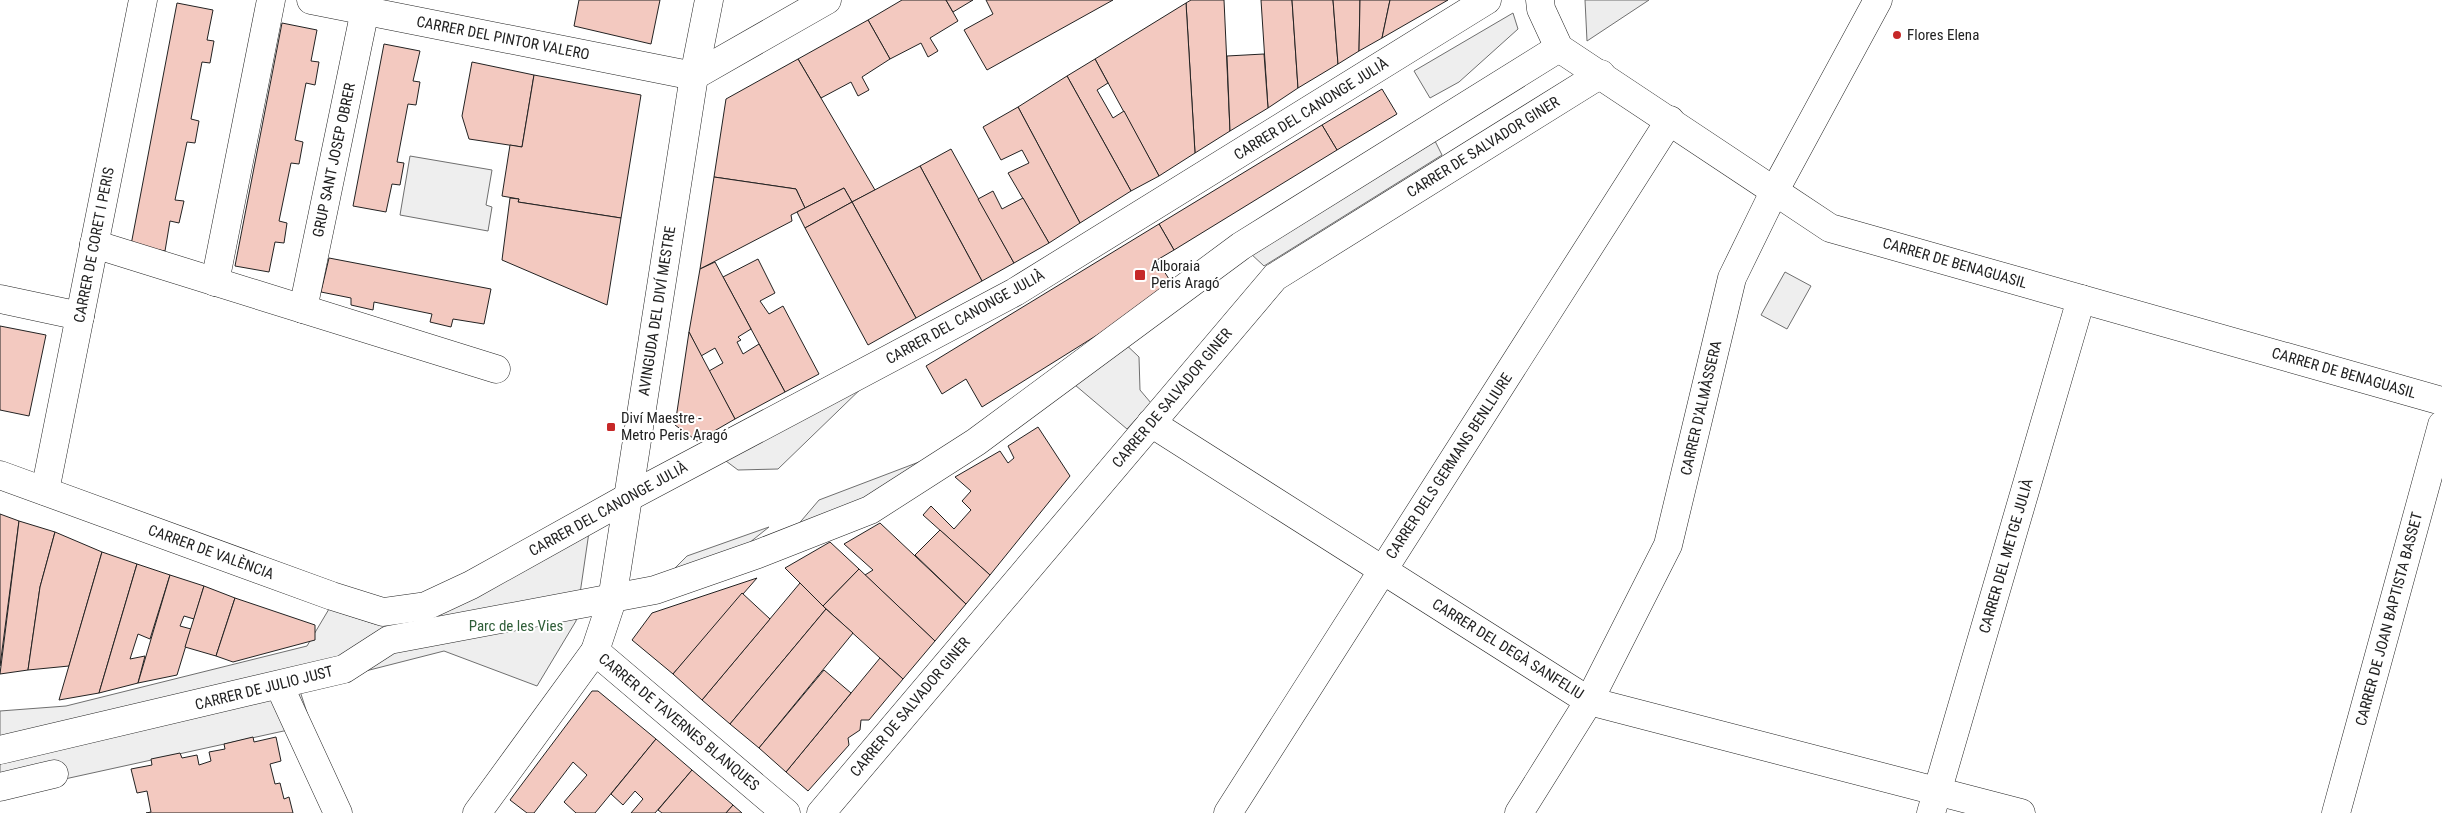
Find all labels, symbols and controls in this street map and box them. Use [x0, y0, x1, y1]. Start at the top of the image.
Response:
street label: CARRER DEL PINTOR VALERO [415, 12, 591, 64]
place label: Flores Elena [1907, 26, 1979, 44]
marker: Flores Elena [1891, 29, 1903, 41]
street label: CARRER DEL CANONGE JULIÀ [1231, 54, 1392, 164]
street label: GRUP SANT JOSEP OBRER [309, 81, 359, 239]
street label: CARRER DE SALVADOR GINER [1403, 93, 1563, 201]
street label: CARRER DE CORET I PERIS [70, 166, 118, 324]
street label: AVINGUDA DEL DIVÍ MESTRE [635, 225, 679, 397]
street label: CARRER DE BENAGUASIL [1881, 234, 2029, 292]
place label: Alboraia Peris Aragó [1151, 257, 1220, 292]
street label: CARRER DEL CANONGE JULIÀ [883, 266, 1048, 368]
marker: Alboraia Peris Aragó [1133, 268, 1147, 282]
street label: CARRER DE SALVADOR GINER [1108, 325, 1236, 471]
street label: CARRER D'ALMÀSSERA [1677, 339, 1725, 477]
street label: CARRER DE BENAGUASIL [2270, 344, 2418, 402]
street label: CARRER DELS GERMANS BENLLIURE [1382, 370, 1516, 562]
place label: Diví Maestre - Metro Peris Aragó [621, 409, 728, 444]
marker: Diví Maestre - Metro Peris Aragó [605, 421, 617, 433]
street label: CARRER DEL CANONGE JULIÀ [526, 458, 691, 560]
street label: CARRER DEL METGE JULIÀ [1975, 476, 2037, 635]
street label: CARRER DE JOAN BAPTISTA BASSET [2352, 510, 2426, 728]
street label: CARRER DE VALÈNCIA [146, 521, 277, 583]
street label: CARRER DEL DEGÀ SANFELIU [1429, 595, 1587, 703]
park label: Parc de les Vies [469, 617, 563, 635]
street label: CARRER DE SALVADOR GINER [846, 634, 974, 780]
street label: CARRER DE TAVERNES BLANQUES [595, 649, 763, 795]
street label: CARRER DE JULIO JUST [193, 662, 335, 714]

